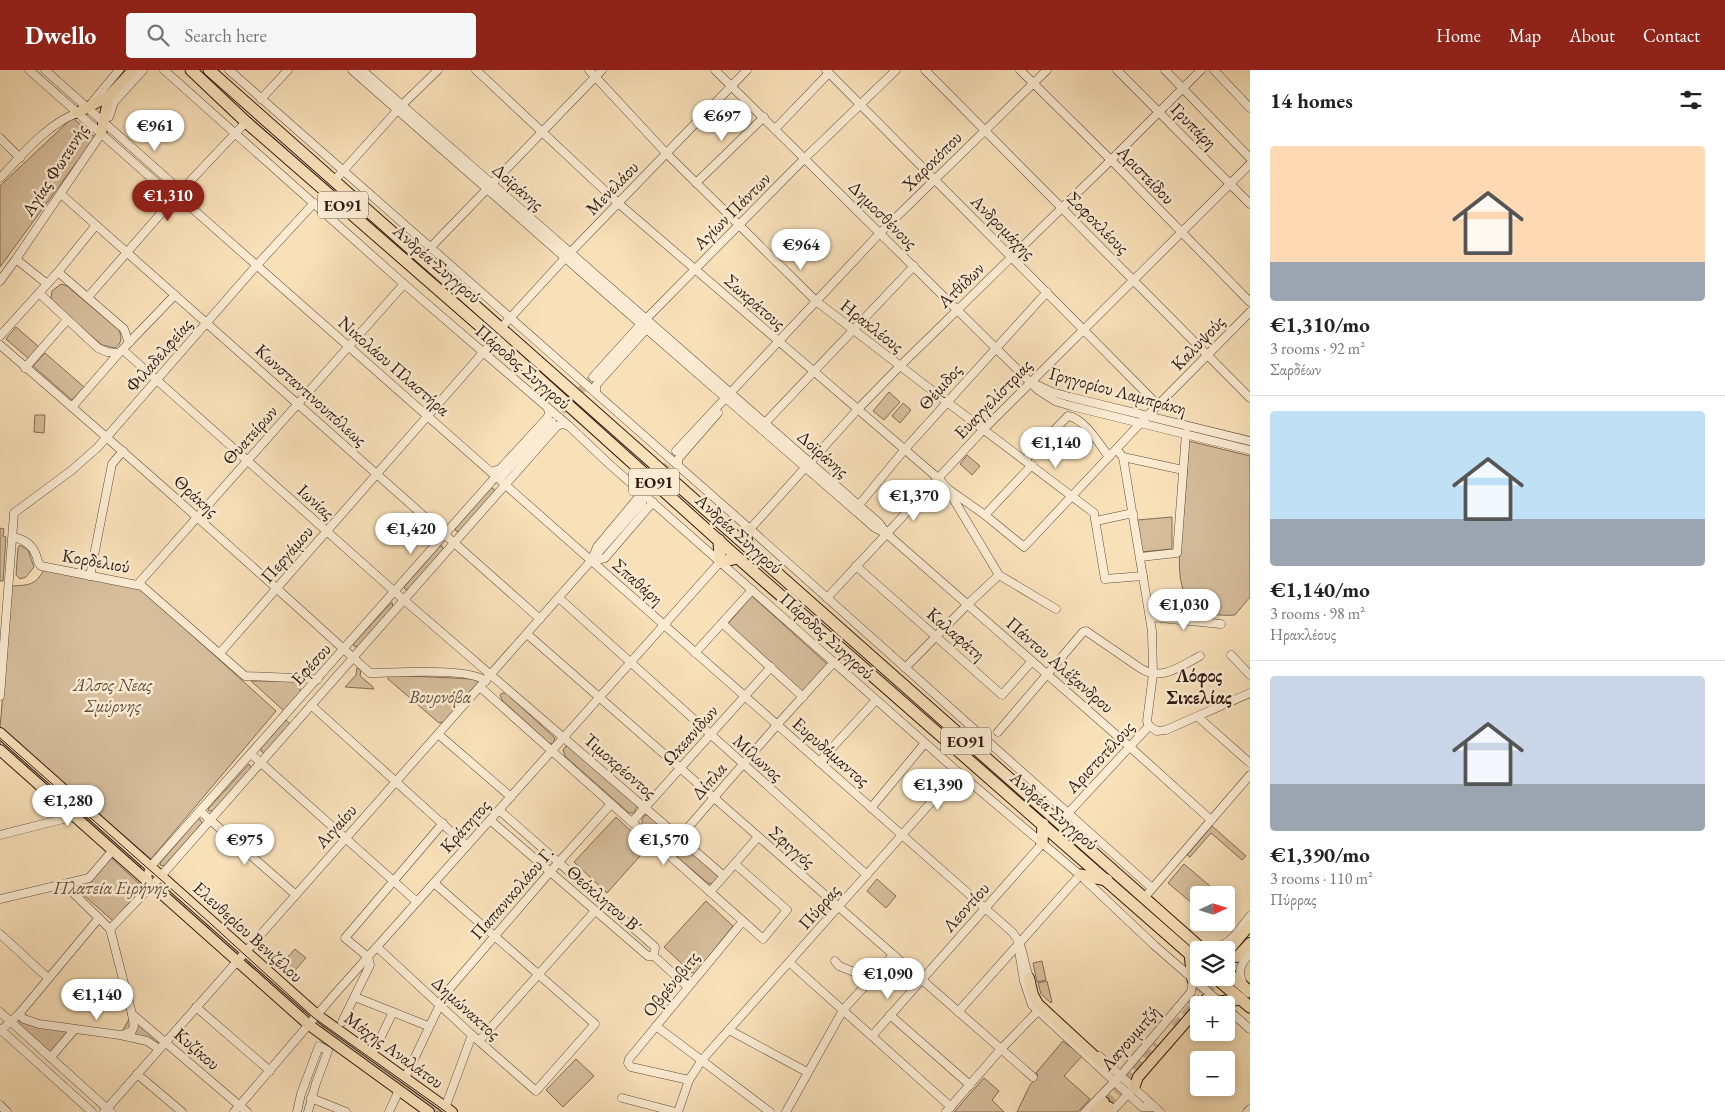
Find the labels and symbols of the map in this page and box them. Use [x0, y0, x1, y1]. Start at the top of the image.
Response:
street label: Γρυπάρη [1166, 98, 1222, 154]
pin: €697 [692, 100, 752, 142]
pin: €961 [125, 109, 185, 152]
street label: Αγίας Φωτεινής [16, 119, 93, 221]
street label: Χαροκόπου [896, 126, 967, 196]
street label: Αριστείδου [1112, 140, 1180, 209]
street label: Μενελάου [580, 156, 643, 220]
street label: Δοϊράνης [488, 158, 549, 215]
street label: Αγίων Πάντων [687, 167, 775, 255]
street label: Δημοσθένους [844, 175, 923, 254]
pin: €1,310 [127, 180, 209, 222]
street label: Σοφοκλέους [1062, 187, 1134, 259]
street label: Ανδρομάχης [965, 189, 1041, 264]
road number: ΕΟ91 [318, 192, 368, 218]
street label: Ανδρέα Συγγρού [388, 218, 486, 308]
pin: €964 [771, 228, 831, 271]
street label: Ατθίδων [932, 257, 989, 313]
street label: Σωκράτους [720, 269, 791, 335]
street label: Ηρακλέους [836, 294, 909, 358]
street label: Καλυψούς [1166, 310, 1230, 375]
street label: Νικολάου Πλαστήρα [334, 311, 456, 421]
street label: Φιλαδελφείας [120, 313, 197, 396]
street label: Πάροδος Συγγρού [471, 319, 576, 414]
street label: Κωνσταντινουπόλεως [251, 338, 372, 451]
street label: Ευαγγελίστριας [949, 354, 1037, 444]
street label: Θέμιδος [913, 358, 966, 415]
street label: Γρηγορίου Λαμπράκη [1047, 361, 1189, 420]
street label: Θυατείρων [217, 400, 282, 469]
street label: Δοϊράνης [793, 425, 854, 482]
pin: €1,140 [1015, 426, 1097, 469]
road number: ΕΟ91 [629, 468, 679, 496]
street label: Θράκης [169, 469, 224, 522]
street label: Ιωνίας [293, 479, 340, 524]
pin: €1,370 [873, 480, 955, 522]
street label: Ανδρέα Συγγρού [690, 488, 788, 579]
pin: €1,420 [370, 512, 452, 555]
street label: Περγάμου [255, 520, 318, 587]
street label: Κορδελιού [60, 543, 132, 578]
street label: Σπαθάρη [608, 553, 669, 610]
street label: Πάροδος Συγγρού [775, 587, 879, 684]
pin: €1,030 [1143, 588, 1225, 631]
street label: Καλαφάτη [922, 602, 990, 665]
street label: Πάντου Αλέξανδρου [1002, 611, 1119, 718]
street label: Εφέσου [286, 638, 336, 690]
district label: Λόφος Σικελίας [1166, 663, 1232, 710]
park label: Άλσος Νεας Σμύρνης [71, 673, 153, 717]
park label: Βουρνόβα [408, 685, 472, 708]
street label: Ωκεανίδων [656, 699, 723, 770]
street label: Ευρυδάμαντος [788, 712, 875, 791]
street label: Αριστοτέλους [1060, 716, 1139, 798]
street label: Τιμοκρέοντος [579, 728, 661, 803]
road number: ΕΟ91 [941, 728, 991, 754]
street label: Μίλωνος [728, 729, 788, 786]
street label: Δίπλα [686, 756, 732, 804]
street label: Ανδρέα Συγγρού [1005, 765, 1103, 855]
pin: €1,390 [897, 768, 979, 811]
pin: €1,280 [27, 784, 109, 827]
street label: Κράτητος [434, 794, 495, 857]
street label: Αιγαίου [309, 799, 362, 853]
street label: Σφιγγός [765, 820, 820, 873]
pin: €975 [215, 824, 275, 866]
pin: €1,570 [623, 824, 705, 866]
street label: Παπανικολάου Γ. [465, 841, 558, 944]
street label: Θεόκλητου Β΄ [562, 860, 647, 938]
park label: Πλατεία Ειρήνης [52, 876, 169, 899]
street label: Ελευθερίου Βενιζέλου [189, 876, 308, 987]
street label: Λεοντίου [936, 877, 994, 937]
street label: Πύρρας [793, 879, 844, 934]
north arrow [1190, 886, 1235, 931]
street label: Οβρένοβιτς [637, 946, 704, 1021]
pin: €1,090 [847, 958, 929, 1000]
street label: Δημώνακτος [427, 971, 506, 1045]
pin: €1,140 [56, 978, 138, 1021]
street label: Λαγουμιτζή [1094, 1000, 1164, 1076]
street label: Μάχης Αναλάτου [340, 1006, 448, 1093]
street label: Κυζίκου [170, 1022, 225, 1075]

